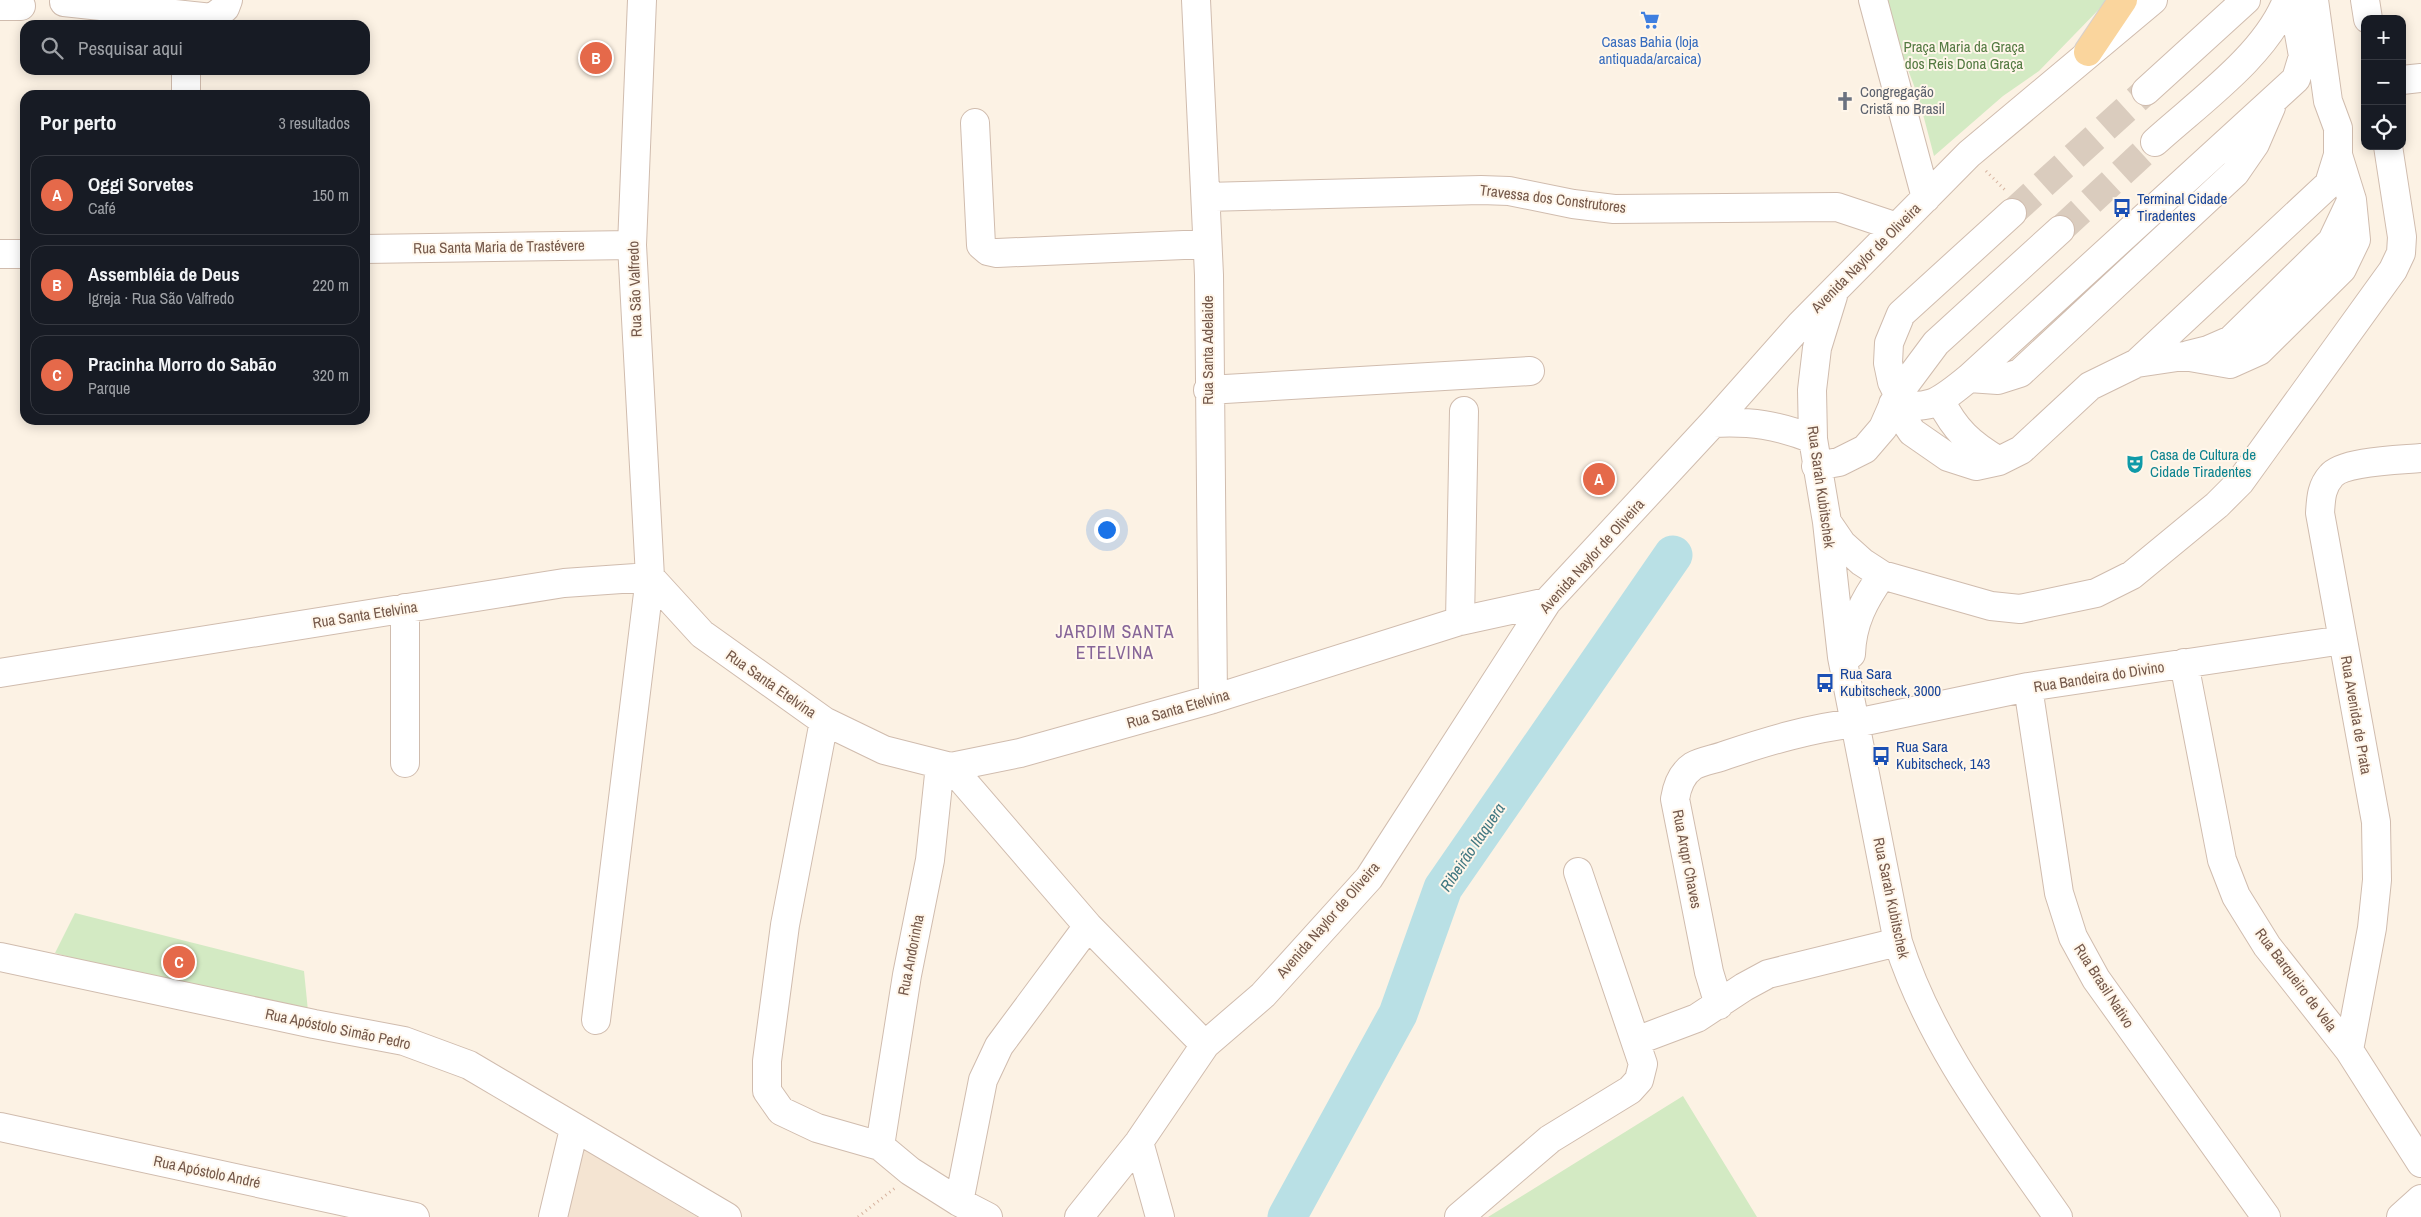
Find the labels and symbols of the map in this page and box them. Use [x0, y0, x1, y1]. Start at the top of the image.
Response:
supermarket icon: Casas Bahia (loja antiquada/arcaica) [1639, 9, 1661, 31]
place label: Casas Bahia (loja antiquada/arcaica) [1599, 31, 1701, 69]
park label: Praça Maria da Graça dos Reis Dona Graça [1903, 36, 2025, 74]
pin: B [580, 39, 612, 77]
place label: Congregação Cristã no Brasil [1860, 81, 1945, 119]
church icon: Congregação Cristã no Brasil [1834, 90, 1856, 112]
street label: Travessa dos Construtores [1479, 179, 1627, 218]
place label: Terminal Cidade Tiradentes [2137, 188, 2227, 226]
bus stop icon: Terminal Cidade Tiradentes [2111, 197, 2133, 219]
street label: Avenida Naylor de Oliveira [1805, 198, 1925, 318]
street label: Rua Santa Maria de Trastévere [413, 235, 585, 258]
street label: Rua São Valfredo [622, 240, 647, 337]
street label: Rua Santa Adelaide [1197, 295, 1218, 405]
street label: Rua Sarah Kubitschek [1803, 425, 1841, 550]
place label: Casa de Cultura de Cidade Tiradentes [2150, 444, 2256, 482]
theatre icon: Casa de Cultura de Cidade Tiradentes [2124, 453, 2146, 475]
pin: A [1583, 460, 1615, 498]
street label: Avenida Naylor de Oliveira [1534, 494, 1649, 618]
your location [1094, 517, 1120, 543]
street label: Rua Santa Etelvina [311, 596, 419, 633]
district label: JARDIM SANTA ETELVINA [1055, 619, 1175, 665]
street label: Rua Santa Etelvina [722, 645, 821, 723]
street label: Rua Avenida de Prata [2336, 654, 2377, 776]
street label: Rua Bandeira do Divino [2032, 656, 2166, 697]
place label: Rua Sara Kubitscheck, 3000 [1840, 663, 1941, 701]
bus stop icon: Rua Sara Kubitscheck, 3000 [1814, 672, 1836, 694]
street label: Rua Santa Etelvina [1124, 684, 1232, 733]
place label: Rua Sara Kubitscheck, 143 [1896, 736, 1991, 774]
bus stop icon: Rua Sara Kubitscheck, 143 [1870, 745, 1892, 767]
water label: Ribeirão Itaquera [1434, 799, 1510, 895]
street label: Rua Arqpr Chaves [1668, 808, 1707, 910]
street label: Rua Sarah Kubitschek [1868, 836, 1915, 961]
street label: Avenida Naylor de Oliveira [1271, 857, 1384, 983]
street label: Rua Andorinha [892, 912, 929, 997]
street label: Rua Barqueiro de Vela [2251, 924, 2342, 1036]
street label: Rua Brasil Nativo [2069, 940, 2140, 1032]
pin: C [163, 943, 195, 981]
street label: Rua Apóstolo Simão Pedro [263, 1003, 413, 1054]
street label: Rua Apóstolo André [152, 1150, 263, 1193]

